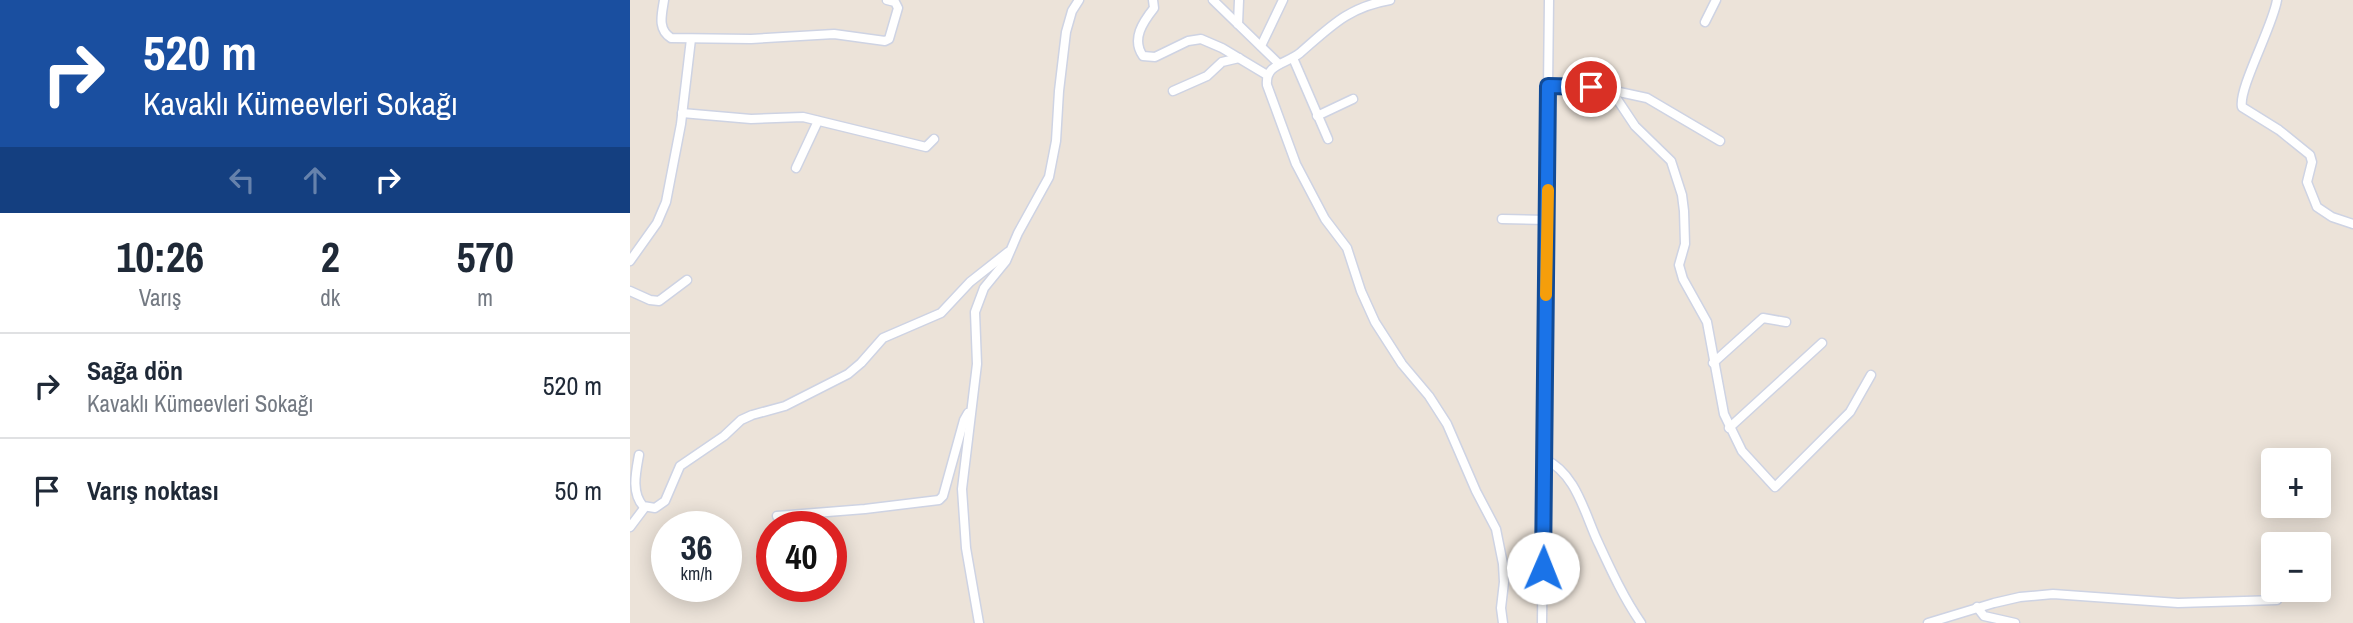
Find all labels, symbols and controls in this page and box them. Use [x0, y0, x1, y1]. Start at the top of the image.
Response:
text: 520 m [143, 19, 257, 85]
icon: right [28, 28, 119, 119]
pin [1561, 57, 1621, 117]
icon: arrive [1572, 68, 1610, 106]
text: Kavaklı Kümeevleri Sokağı [143, 82, 458, 125]
icon: left [223, 161, 261, 199]
icon: ahead [296, 161, 334, 199]
icon: right [369, 161, 407, 199]
text: 10:26 [116, 229, 204, 285]
text: 2 [321, 229, 340, 285]
text: 570 [456, 229, 514, 285]
text: Varış [139, 282, 181, 313]
text: dk [320, 282, 340, 313]
text: m [477, 282, 493, 313]
text: Sağa dön [87, 353, 183, 388]
icon: right [28, 367, 66, 405]
text: 520 m [543, 368, 602, 403]
text: Kavaklı Kümeevleri Sokağı [87, 388, 313, 419]
map controls [2261, 448, 2331, 602]
button: + [2261, 448, 2331, 518]
icon: arrive [28, 472, 66, 510]
text: Varış noktası [87, 473, 219, 508]
text: 50 m [555, 473, 602, 508]
speed limit sign: 40 [756, 511, 847, 602]
text: 36 [681, 524, 712, 571]
position arrow [1506, 531, 1580, 605]
button: − [2261, 532, 2331, 602]
text: km/h [681, 561, 713, 586]

